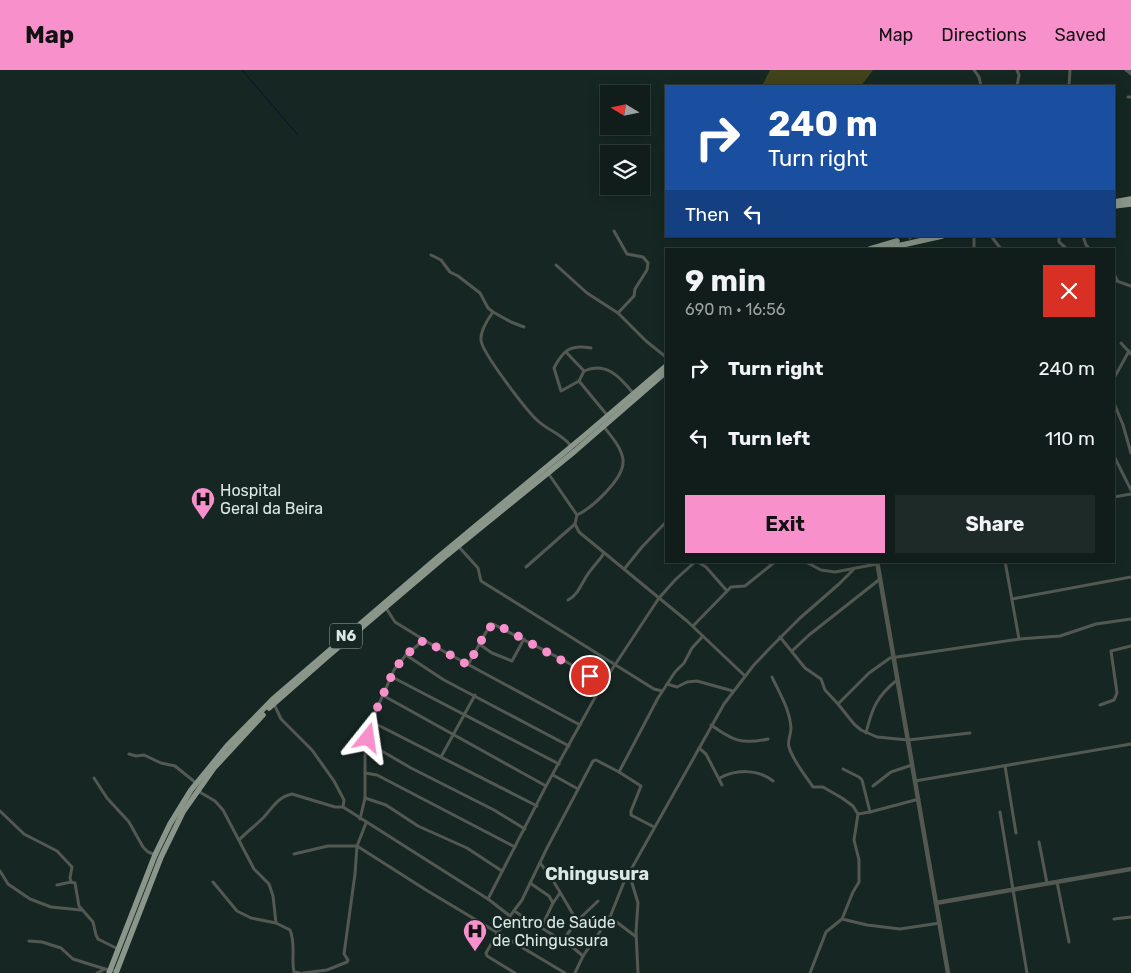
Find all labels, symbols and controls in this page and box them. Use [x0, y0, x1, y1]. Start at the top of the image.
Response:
text: Map [25, 21, 74, 49]
text: Map [878, 24, 913, 46]
text: Directions [941, 24, 1027, 46]
text: Saved [1055, 24, 1106, 46]
north arrow [600, 85, 650, 135]
map controls [600, 85, 650, 195]
text: 240 m [768, 103, 878, 145]
icon: right [685, 105, 750, 170]
button: layers [600, 145, 650, 195]
text: Turn right [768, 145, 868, 172]
icon: left [739, 200, 767, 228]
text: Then [685, 203, 729, 226]
text: 9 min [685, 263, 766, 299]
button: close [1043, 265, 1095, 317]
text: 690 m · 16:56 [685, 300, 785, 319]
icon: right [685, 354, 713, 382]
text: Turn right [728, 357, 823, 380]
text: 240 m [1039, 357, 1095, 380]
icon: left [685, 424, 713, 452]
text: Turn left [728, 427, 810, 450]
text: 110 m [1045, 427, 1095, 450]
place label: Hospital Geral da Beira [220, 481, 323, 518]
hospital icon: Hospital Geral da Beira [190, 486, 216, 520]
button: Exit [685, 495, 885, 553]
button: Share [895, 495, 1095, 553]
road number: N6 [330, 624, 362, 648]
pin [569, 655, 611, 697]
icon: arrive [576, 662, 604, 690]
position arrow [341, 711, 393, 763]
district label: Chingusura [545, 863, 649, 885]
place label: Centro de Saúde de Chingussura [492, 913, 616, 950]
hospital icon: Centro de Saúde de Chingussura [462, 918, 488, 952]

